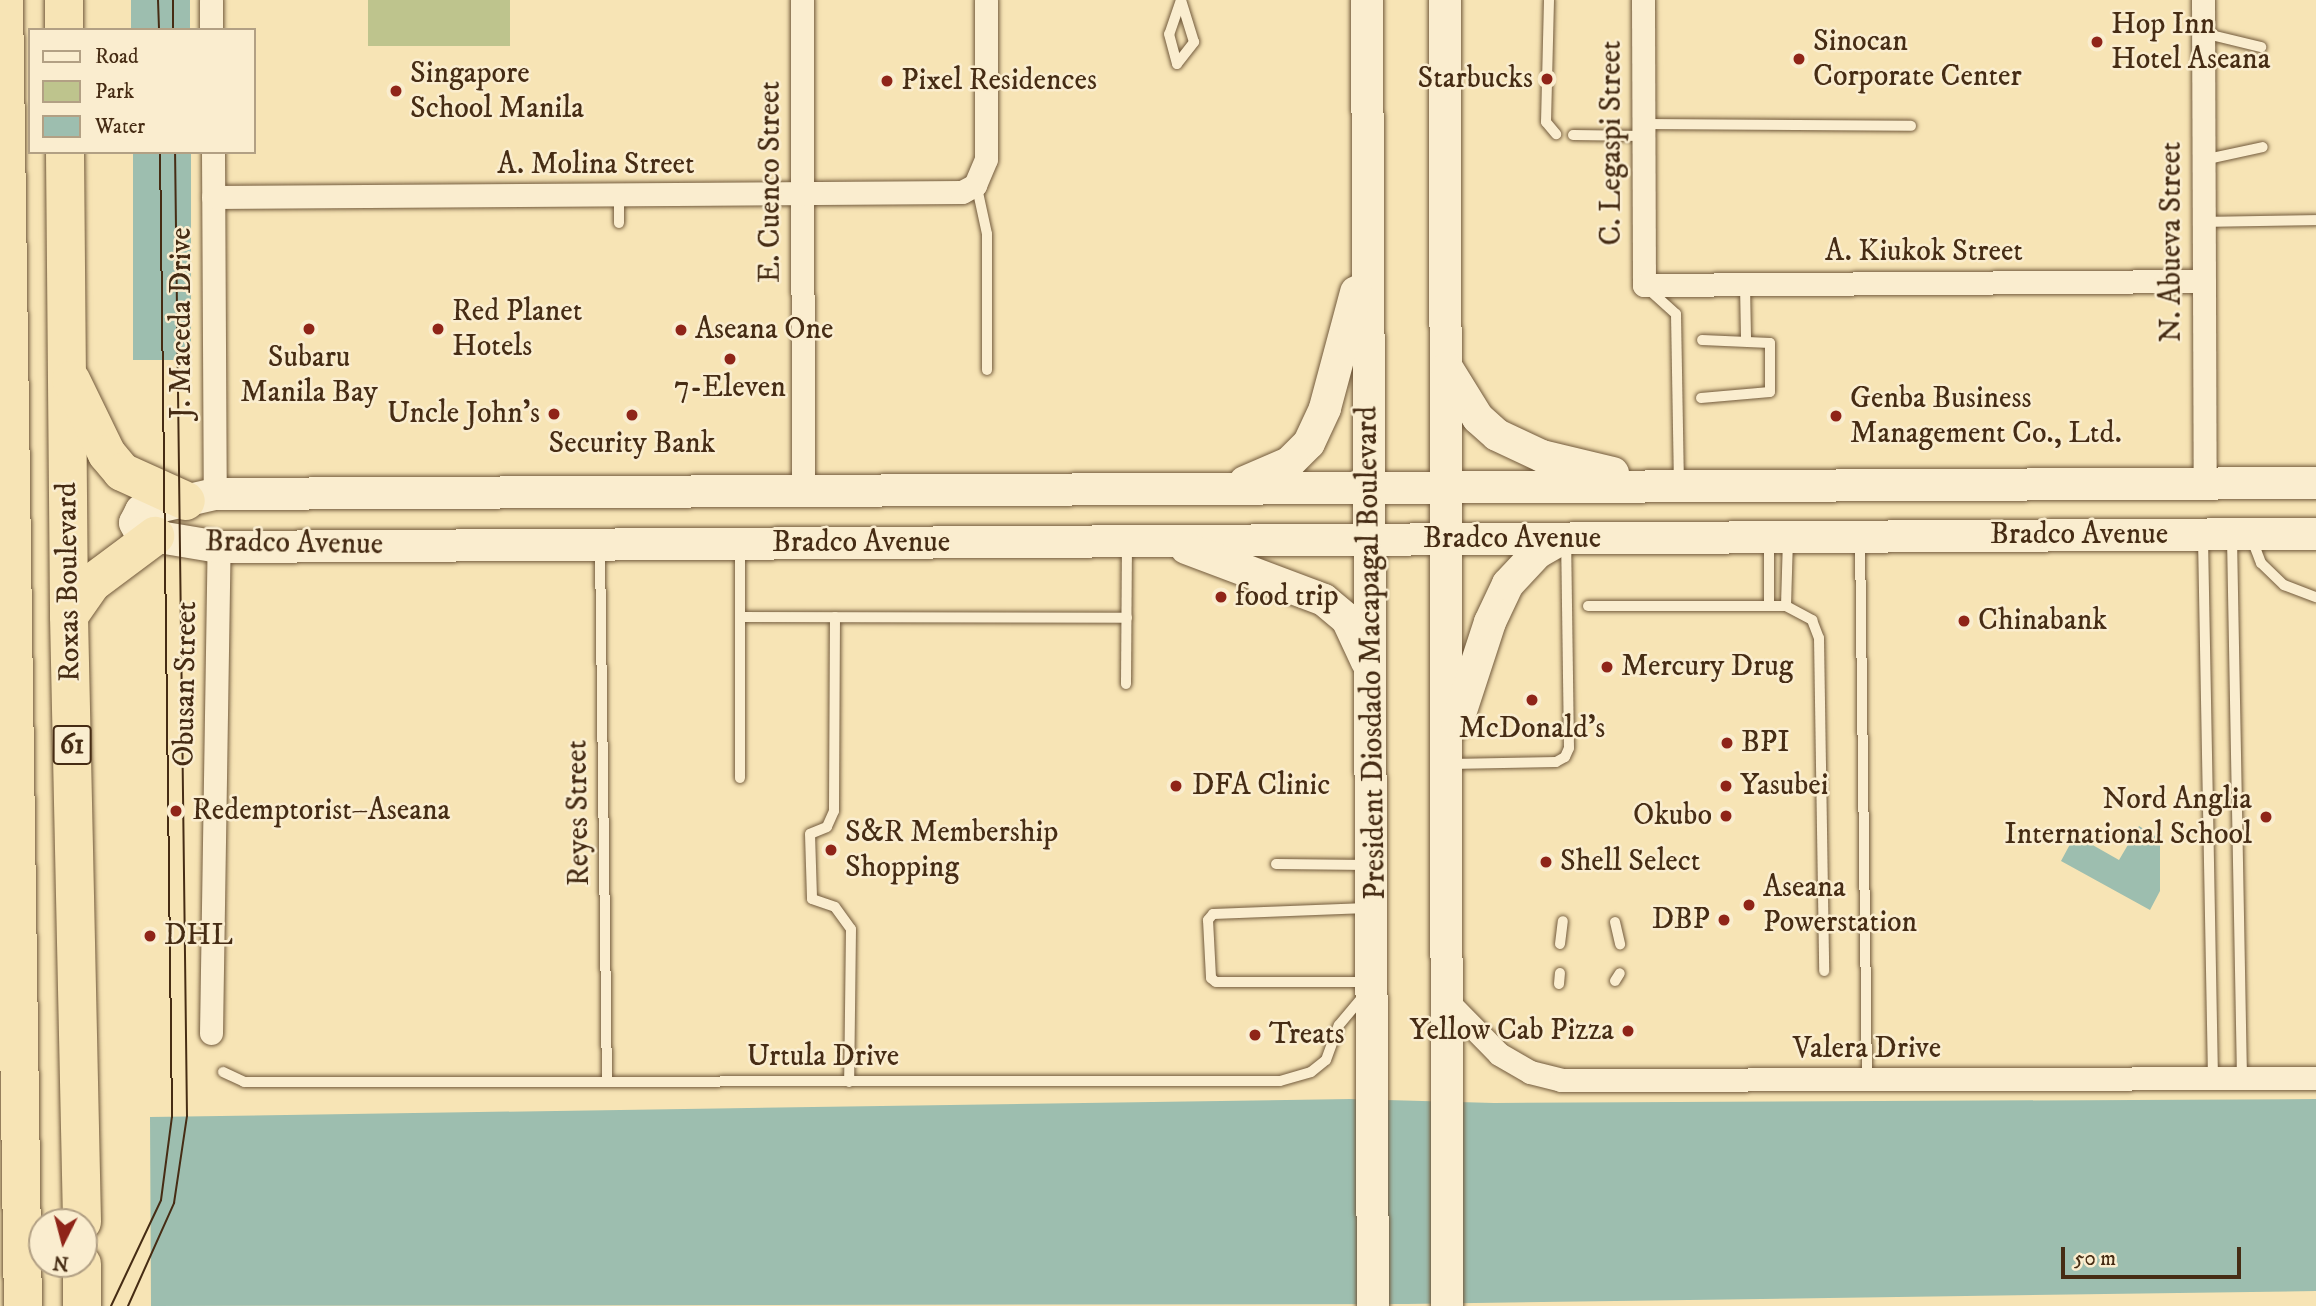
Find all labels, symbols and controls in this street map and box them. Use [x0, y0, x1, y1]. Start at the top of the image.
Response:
place label: Hop Inn Hotel Aseana [2111, 7, 2270, 78]
place label: Sinocan Corporate Center [1813, 24, 2022, 94]
legend [28, 28, 256, 154]
marker: Hop Inn Hotel Aseana [2089, 34, 2105, 50]
street label: C. Legaspi Street [1594, 40, 1630, 246]
text: Road [95, 44, 139, 70]
marker: Sinocan Corporate Center [1791, 51, 1807, 67]
place label: Singapore School Manila [410, 56, 584, 126]
place label: Starbucks [1417, 61, 1533, 97]
place label: Pixel Residences [901, 63, 1097, 99]
marker: Starbucks [1539, 71, 1555, 87]
marker: Pixel Residences [879, 73, 895, 89]
text: Park [95, 79, 134, 105]
street label: E. Cuenco Street [753, 81, 789, 283]
marker: Singapore School Manila [388, 83, 404, 99]
text: Water [95, 114, 145, 140]
street label: N. Abueva Street [2154, 142, 2190, 342]
street label: A. Molina Street [497, 147, 695, 183]
street label: J. Maceda Drive [164, 227, 200, 419]
street label: A. Kiukok Street [1825, 234, 2023, 270]
place label: Red Planet Hotels [452, 294, 582, 364]
place label: Aseana One [695, 312, 833, 348]
marker: Subaru Manila Bay [301, 321, 317, 337]
marker: Red Planet Hotels [430, 321, 446, 337]
marker: Aseana One [673, 322, 689, 338]
place label: Subaru Manila Bay [240, 340, 378, 410]
marker: 7-Eleven [722, 351, 738, 367]
place label: 7-Eleven [674, 370, 786, 406]
place label: Genba Business Management Co., Ltd. [1850, 381, 2122, 452]
place label: Uncle John's [387, 396, 540, 432]
marker: Uncle John's [546, 406, 562, 422]
street label: President Diosdado Macapagal Boulevard [1350, 406, 1394, 900]
marker: Security Bank [624, 407, 640, 423]
marker: Genba Business Management Co., Ltd. [1828, 408, 1844, 424]
place label: Security Bank [549, 426, 715, 462]
street label: Roxas Boulevard [49, 482, 89, 682]
street label: Bradco Avenue [1990, 517, 2168, 553]
street label: Bradco Avenue [1423, 521, 1601, 557]
street label: Bradco Avenue [205, 524, 383, 564]
street label: Bradco Avenue [772, 525, 950, 561]
place label: food trip [1235, 579, 1339, 615]
marker: food trip [1213, 589, 1229, 605]
street label: Obusan Street [167, 601, 205, 767]
place label: Chinabank [1978, 603, 2107, 639]
marker: Chinabank [1956, 613, 1972, 629]
place label: Mercury Drug [1621, 649, 1793, 685]
marker: Mercury Drug [1599, 659, 1615, 675]
marker: McDonald's [1524, 692, 1540, 708]
place label: McDonald's [1459, 711, 1605, 747]
road number: 61 [51, 720, 93, 770]
place label: BPI [1741, 725, 1790, 761]
marker: BPI [1719, 735, 1735, 751]
street label: Reyes Street [560, 740, 598, 886]
place label: DFA Clinic [1192, 768, 1330, 804]
place label: Yasubei [1740, 768, 1828, 804]
marker: DFA Clinic [1166, 776, 1186, 796]
marker: Yasubei [1718, 778, 1734, 794]
place label: Nord Anglia International School [2004, 782, 2252, 852]
place label: Redemptorist–Aseana [192, 793, 450, 829]
place label: Okubo [1633, 798, 1712, 834]
marker: Redemptorist–Aseana [166, 801, 186, 821]
marker: Okubo [1718, 808, 1734, 824]
marker: Nord Anglia International School [2258, 809, 2274, 825]
place label: S&R Membership Shopping [845, 815, 1058, 886]
marker: S&R Membership Shopping [823, 842, 839, 858]
place label: Shell Select [1560, 844, 1700, 880]
marker: Shell Select [1538, 854, 1554, 870]
place label: Aseana Powerstation [1763, 870, 1917, 940]
marker: Aseana Powerstation [1741, 897, 1757, 913]
place label: DBP [1652, 902, 1710, 938]
marker: DBP [1716, 912, 1732, 928]
place label: DHL [164, 918, 233, 954]
marker: DHL [142, 928, 158, 944]
place label: Yellow Cab Pizza [1409, 1013, 1614, 1049]
place label: Treats [1269, 1017, 1345, 1053]
marker: Yellow Cab Pizza [1620, 1023, 1636, 1039]
marker: Treats [1247, 1027, 1263, 1043]
street label: Valera Drive [1793, 1031, 1941, 1067]
street label: Urtula Drive [747, 1039, 899, 1075]
north arrow [28, 1208, 98, 1278]
scale bar [2064, 1232, 2244, 1276]
text: 50 m [2074, 1246, 2116, 1272]
text: N [52, 1250, 70, 1275]

